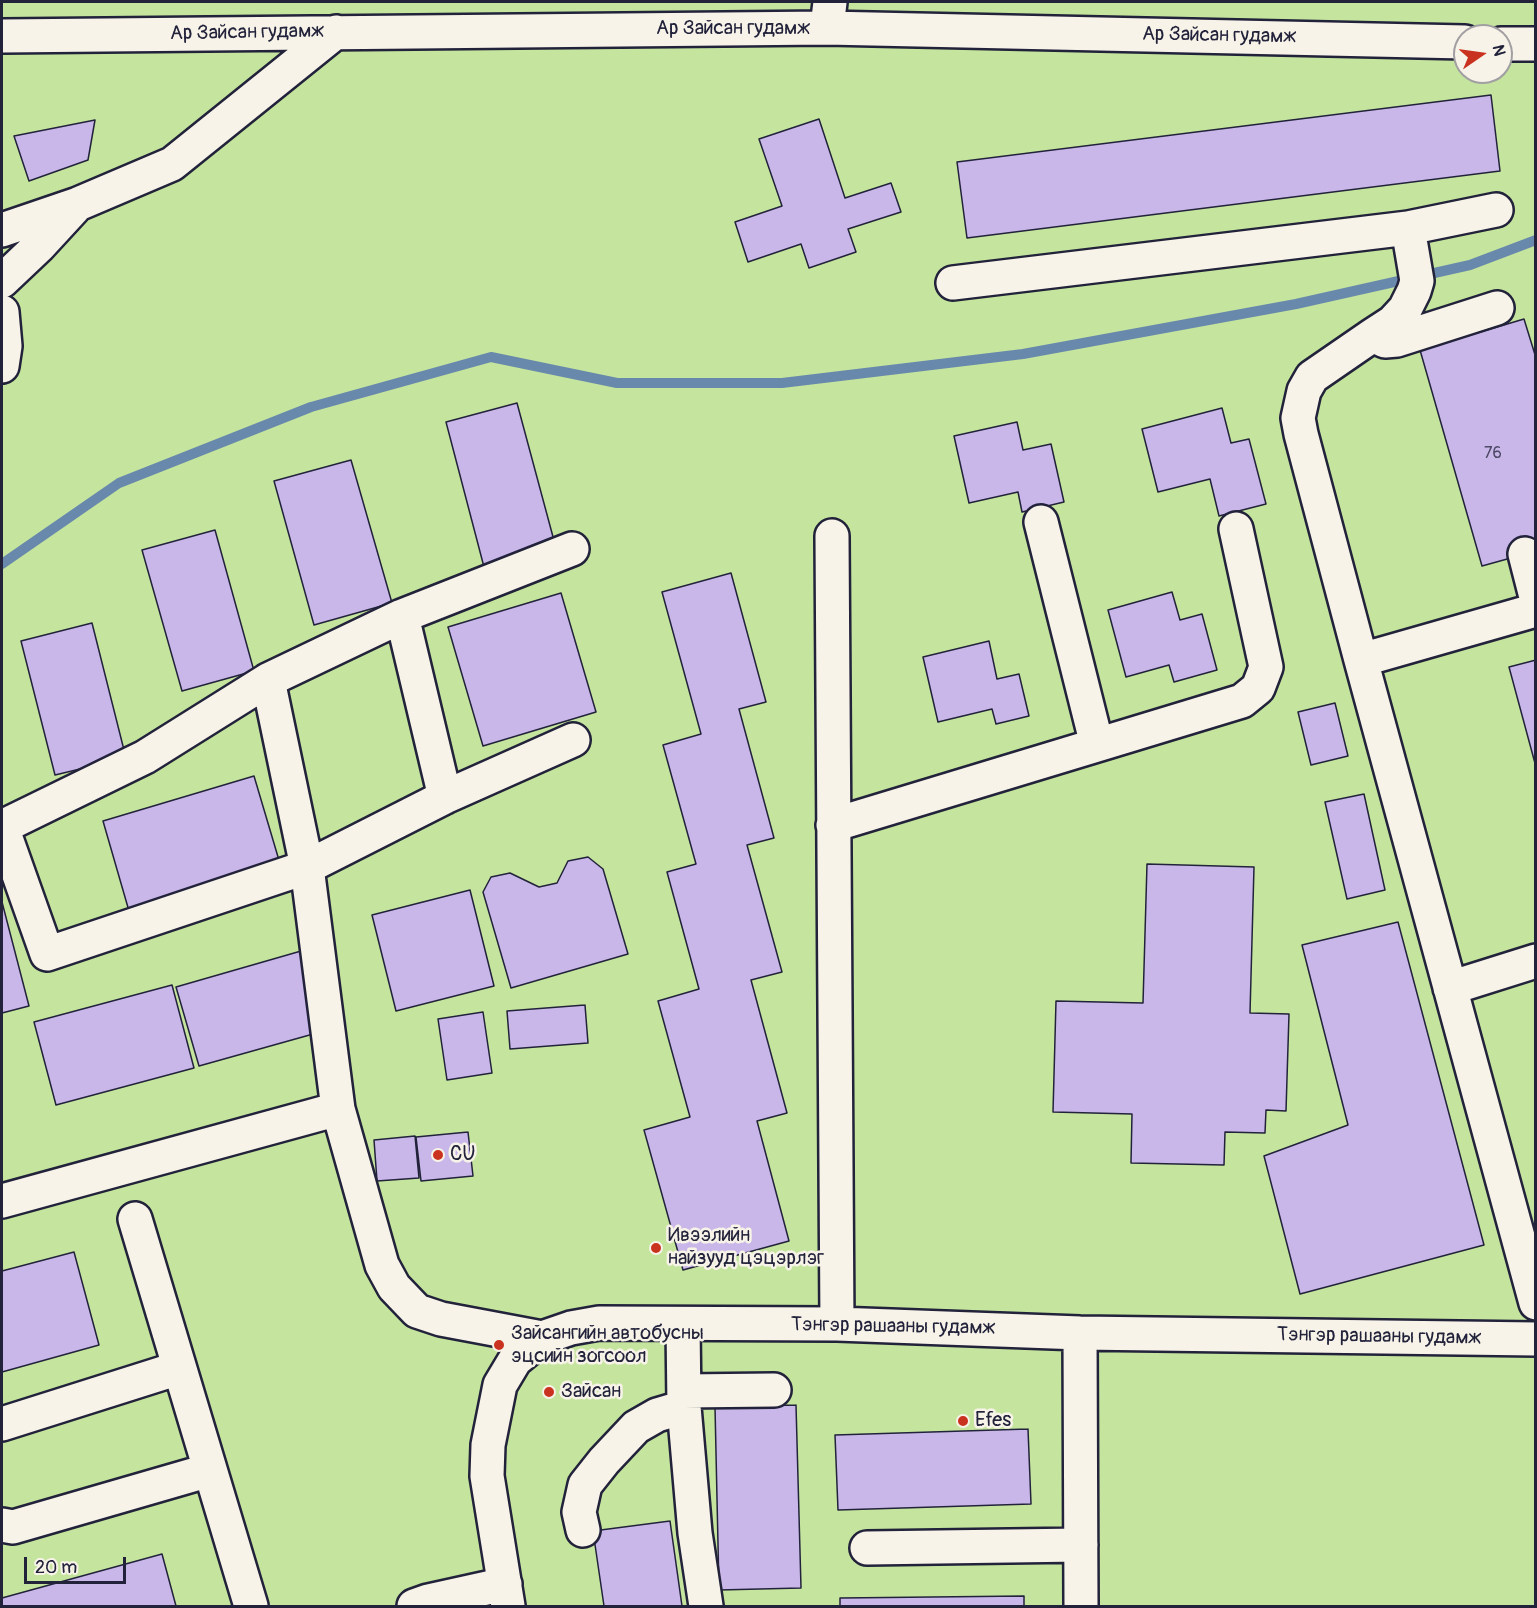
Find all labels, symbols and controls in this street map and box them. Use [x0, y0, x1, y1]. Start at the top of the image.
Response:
street label: Ар Зайсан гудамж [656, 17, 810, 41]
street label: Ар Зайсан гудамж [170, 20, 324, 46]
street label: Ар Зайсан гудамж [1142, 23, 1296, 49]
north arrow [1453, 24, 1513, 84]
text: N [1488, 43, 1510, 58]
house number: 76 [1484, 444, 1502, 464]
place label: CU [450, 1143, 476, 1167]
marker: CU [431, 1148, 445, 1162]
place label: Ивээлийн найзууд цэцэрлэг [668, 1224, 824, 1271]
marker: Ивээлийн найзууд цэцэрлэг [649, 1241, 663, 1255]
street label: Тэнгэр рашааны гудамж [791, 1313, 995, 1341]
place label: Зайсангийн автобусны эцсийн зогсоол [511, 1322, 704, 1369]
street label: Тэнгэр рашааны гудамж [1277, 1323, 1481, 1351]
marker: Зайсангийн автобусны эцсийн зогсоол [492, 1338, 506, 1352]
place label: Зайсан [561, 1380, 621, 1404]
marker: Зайсан [542, 1385, 556, 1399]
place label: Efes [975, 1409, 1011, 1433]
marker: Efes [956, 1414, 970, 1428]
scale bar [27, 1545, 129, 1583]
text: 20 m [35, 1556, 77, 1579]

